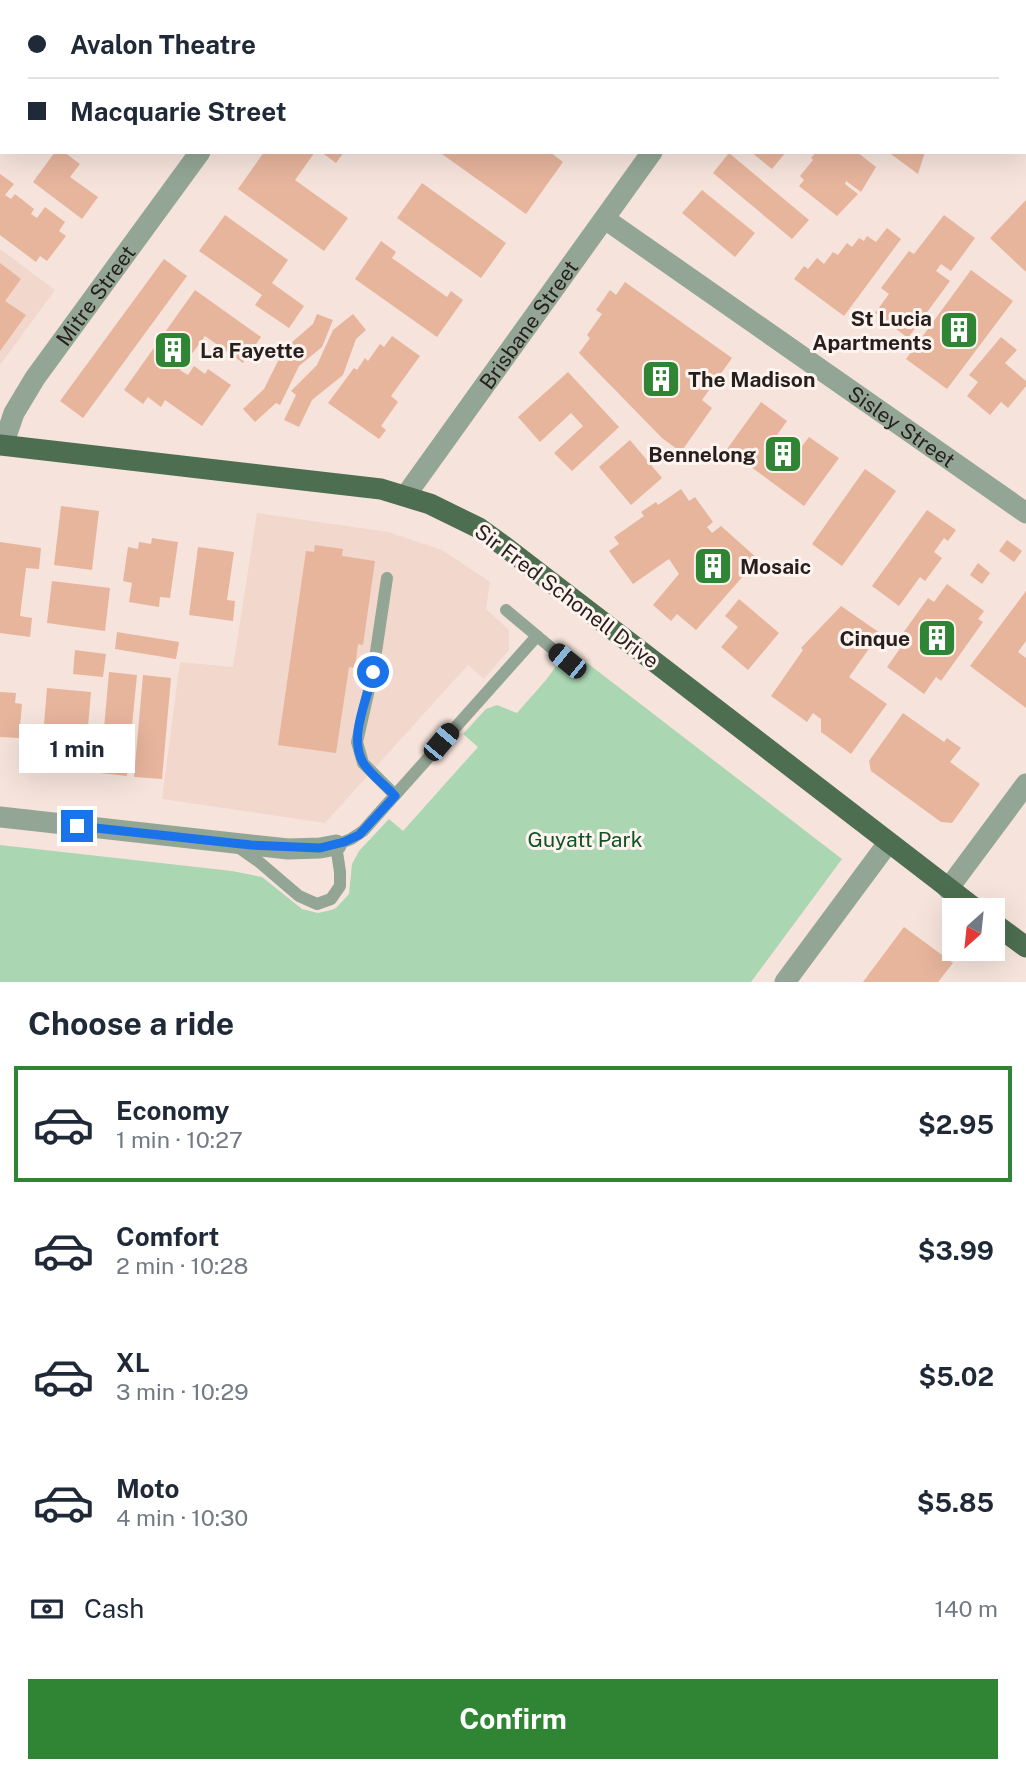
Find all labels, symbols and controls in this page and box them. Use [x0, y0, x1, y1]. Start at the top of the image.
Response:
text: Avalon Theatre [70, 29, 256, 60]
text: Macquarie Street [70, 96, 287, 127]
street label: Mitre Street [50, 240, 140, 350]
street label: Brisbane Street [474, 255, 583, 394]
place label: St Lucia Apartments [812, 306, 932, 355]
building icon: St Lucia Apartments [938, 309, 980, 351]
building icon: La Fayette [152, 329, 194, 371]
place label: La Fayette [200, 338, 305, 363]
building icon: The Madison [640, 358, 682, 400]
place label: The Madison [688, 367, 815, 392]
street label: Sisley Street [843, 380, 960, 472]
building icon: Bennelong [762, 433, 804, 475]
place label: Bennelong [648, 442, 756, 467]
street label: Sir Fred Schonell Drive [470, 519, 664, 673]
building icon: Mosaic [692, 545, 734, 587]
place label: Mosaic [740, 554, 811, 579]
building icon: Cinque [916, 617, 958, 659]
place label: Cinque [839, 626, 910, 651]
car [545, 640, 590, 682]
route start [357, 656, 389, 688]
car [420, 719, 463, 765]
callout: 1 min [19, 724, 135, 774]
text: 1 min [49, 735, 105, 762]
route end [61, 810, 93, 842]
park label: Guyatt Park [528, 827, 643, 852]
north arrow [942, 898, 1004, 961]
map controls [942, 898, 1005, 961]
text: Choose a ride [28, 1005, 234, 1042]
icon: car [32, 1093, 95, 1156]
text: Economy [116, 1095, 229, 1126]
text: $2.95 [918, 1109, 994, 1140]
text: 1 min · 10:27 [116, 1126, 243, 1153]
icon: car [32, 1219, 95, 1282]
text: Comfort [116, 1221, 219, 1252]
text: $3.99 [918, 1235, 994, 1266]
text: 2 min · 10:28 [116, 1252, 248, 1279]
icon: car [32, 1345, 95, 1408]
text: XL [116, 1347, 150, 1378]
text: $5.02 [918, 1361, 994, 1392]
text: 3 min · 10:29 [116, 1378, 249, 1405]
icon: car [32, 1471, 95, 1534]
text: Moto [116, 1473, 179, 1504]
text: $5.85 [917, 1487, 994, 1518]
text: 4 min · 10:30 [116, 1504, 248, 1531]
icon: cash [28, 1590, 66, 1628]
text: Cash [84, 1593, 144, 1624]
text: 140 m [935, 1595, 998, 1622]
button: Confirm [28, 1679, 998, 1759]

